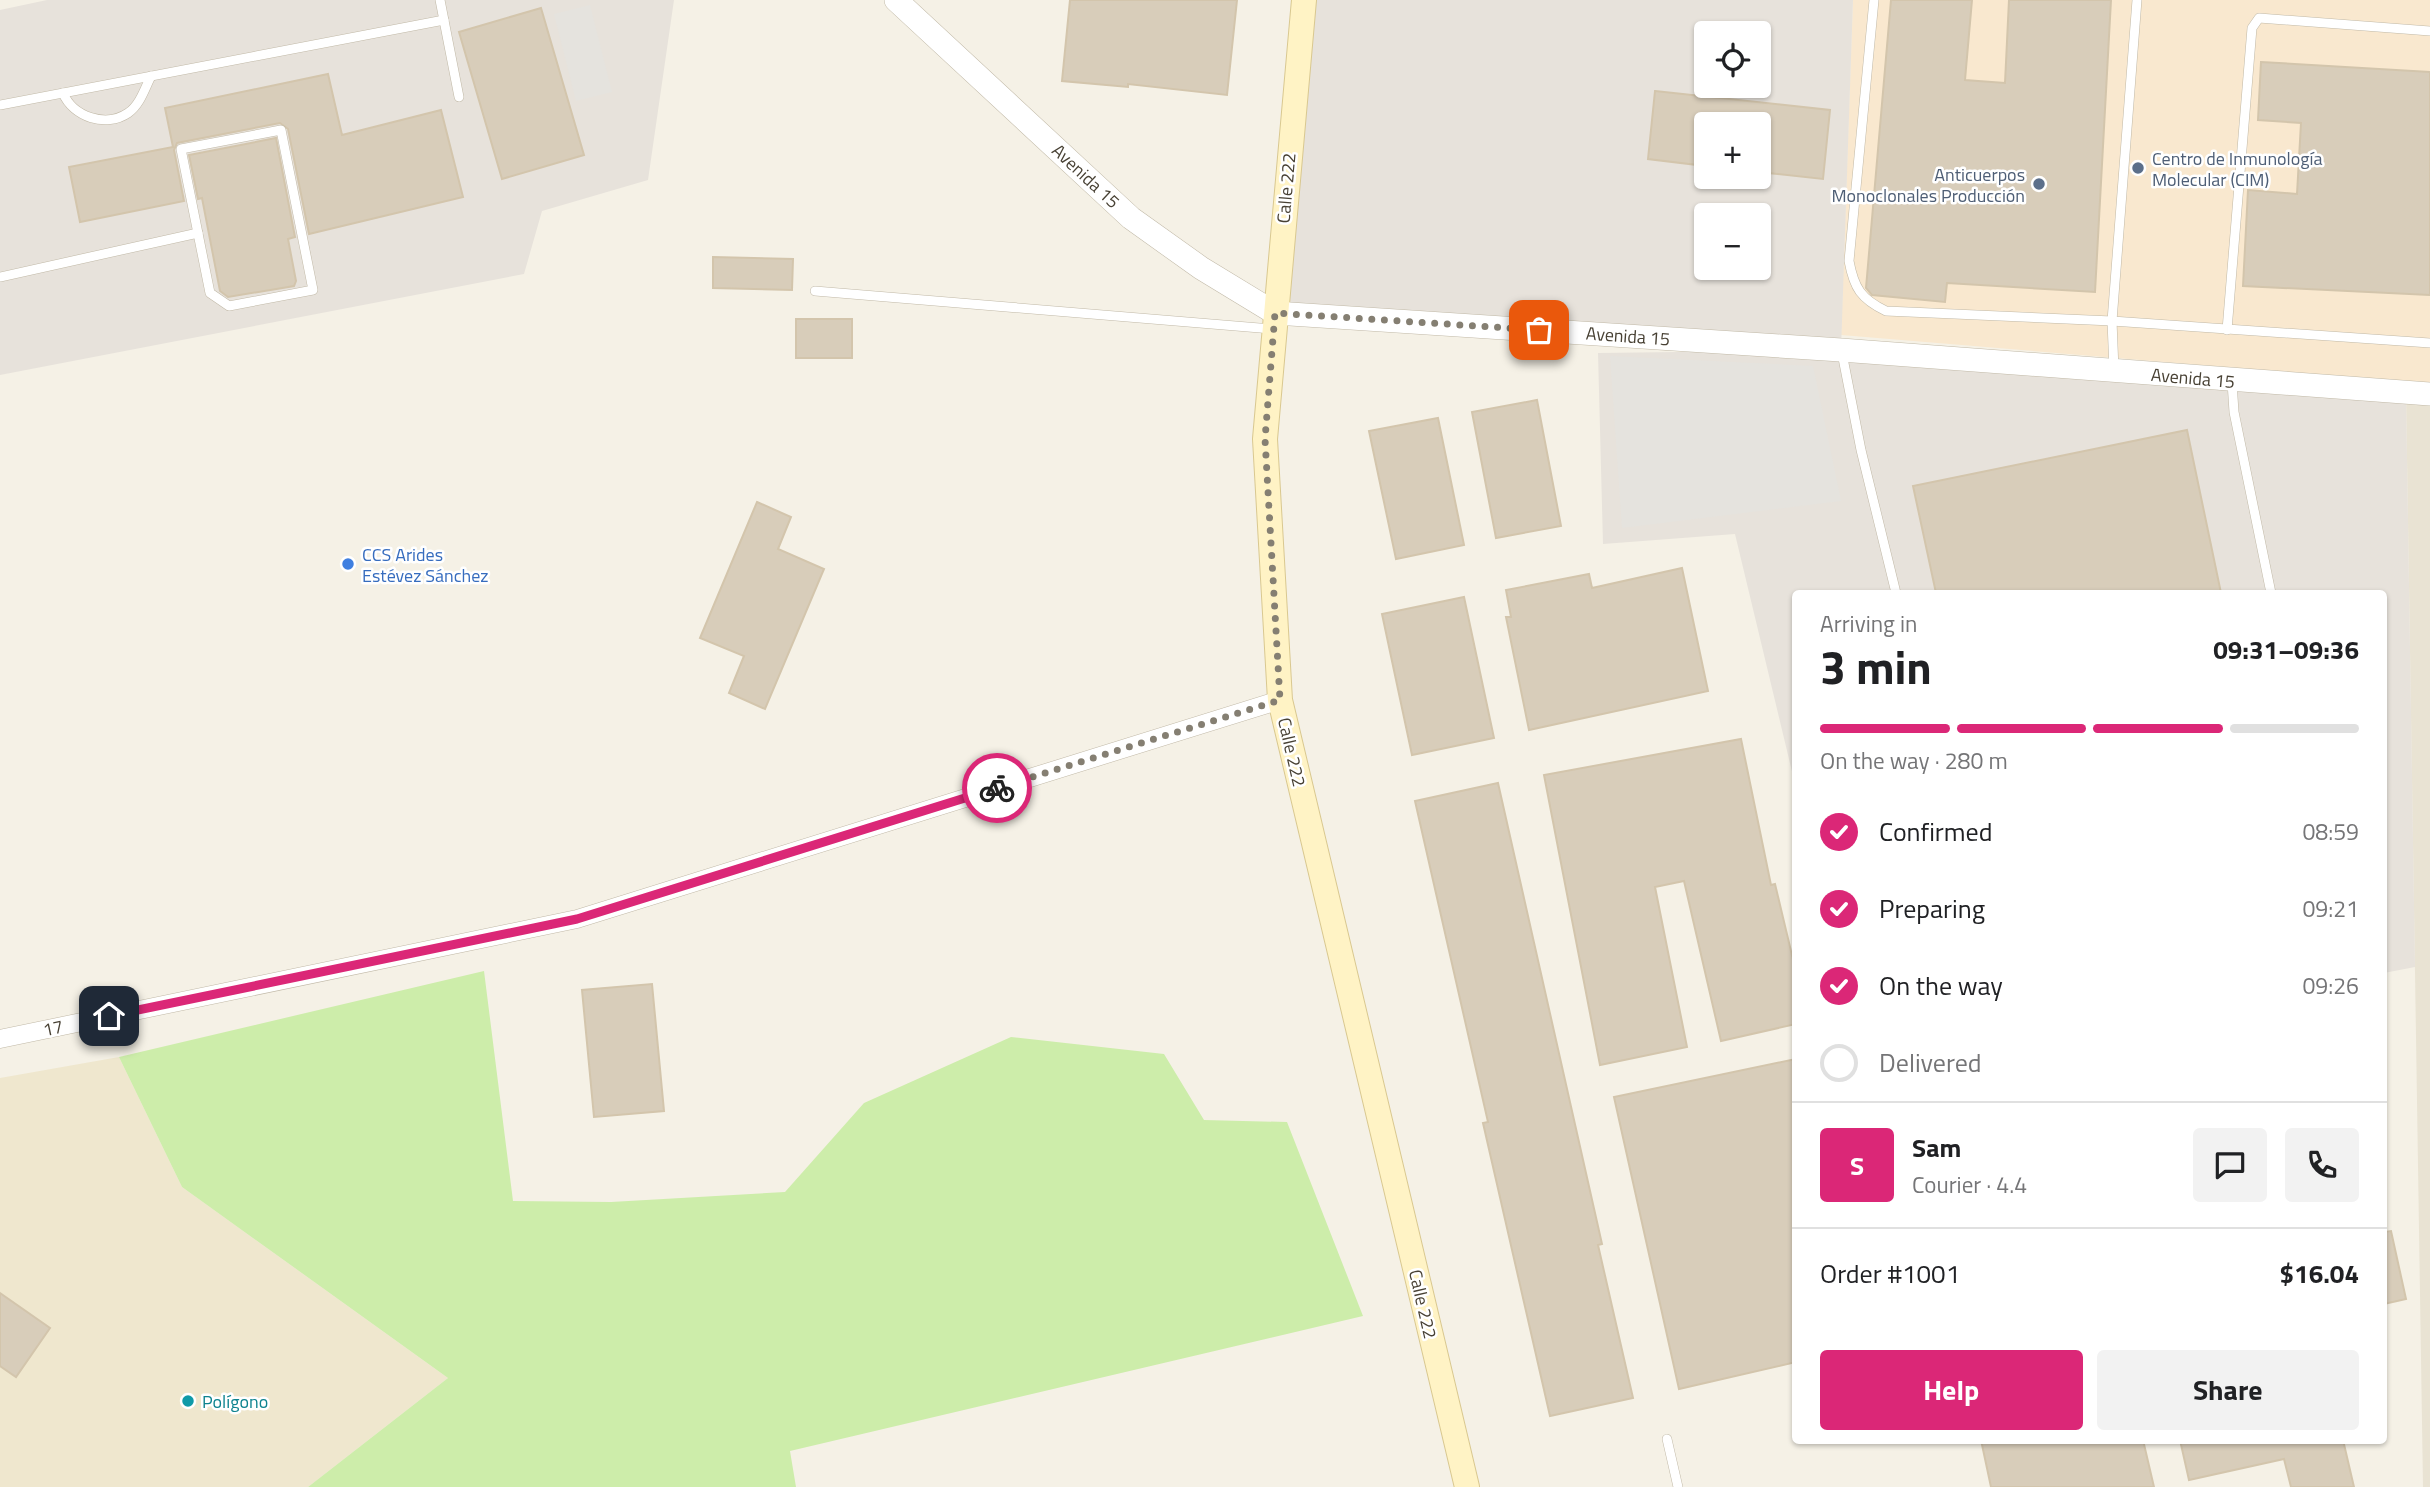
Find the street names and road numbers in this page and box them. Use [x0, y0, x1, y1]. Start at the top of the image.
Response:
street label: Avenida 15 [1046, 137, 1126, 215]
street label: Calle 222 [1269, 152, 1303, 224]
street label: Avenida 15 [1585, 320, 1671, 352]
street label: Avenida 15 [2150, 361, 2236, 395]
street label: Calle 222 [1271, 715, 1313, 789]
street label: 17 [40, 1013, 66, 1043]
street label: Calle 222 [1402, 1267, 1444, 1341]

